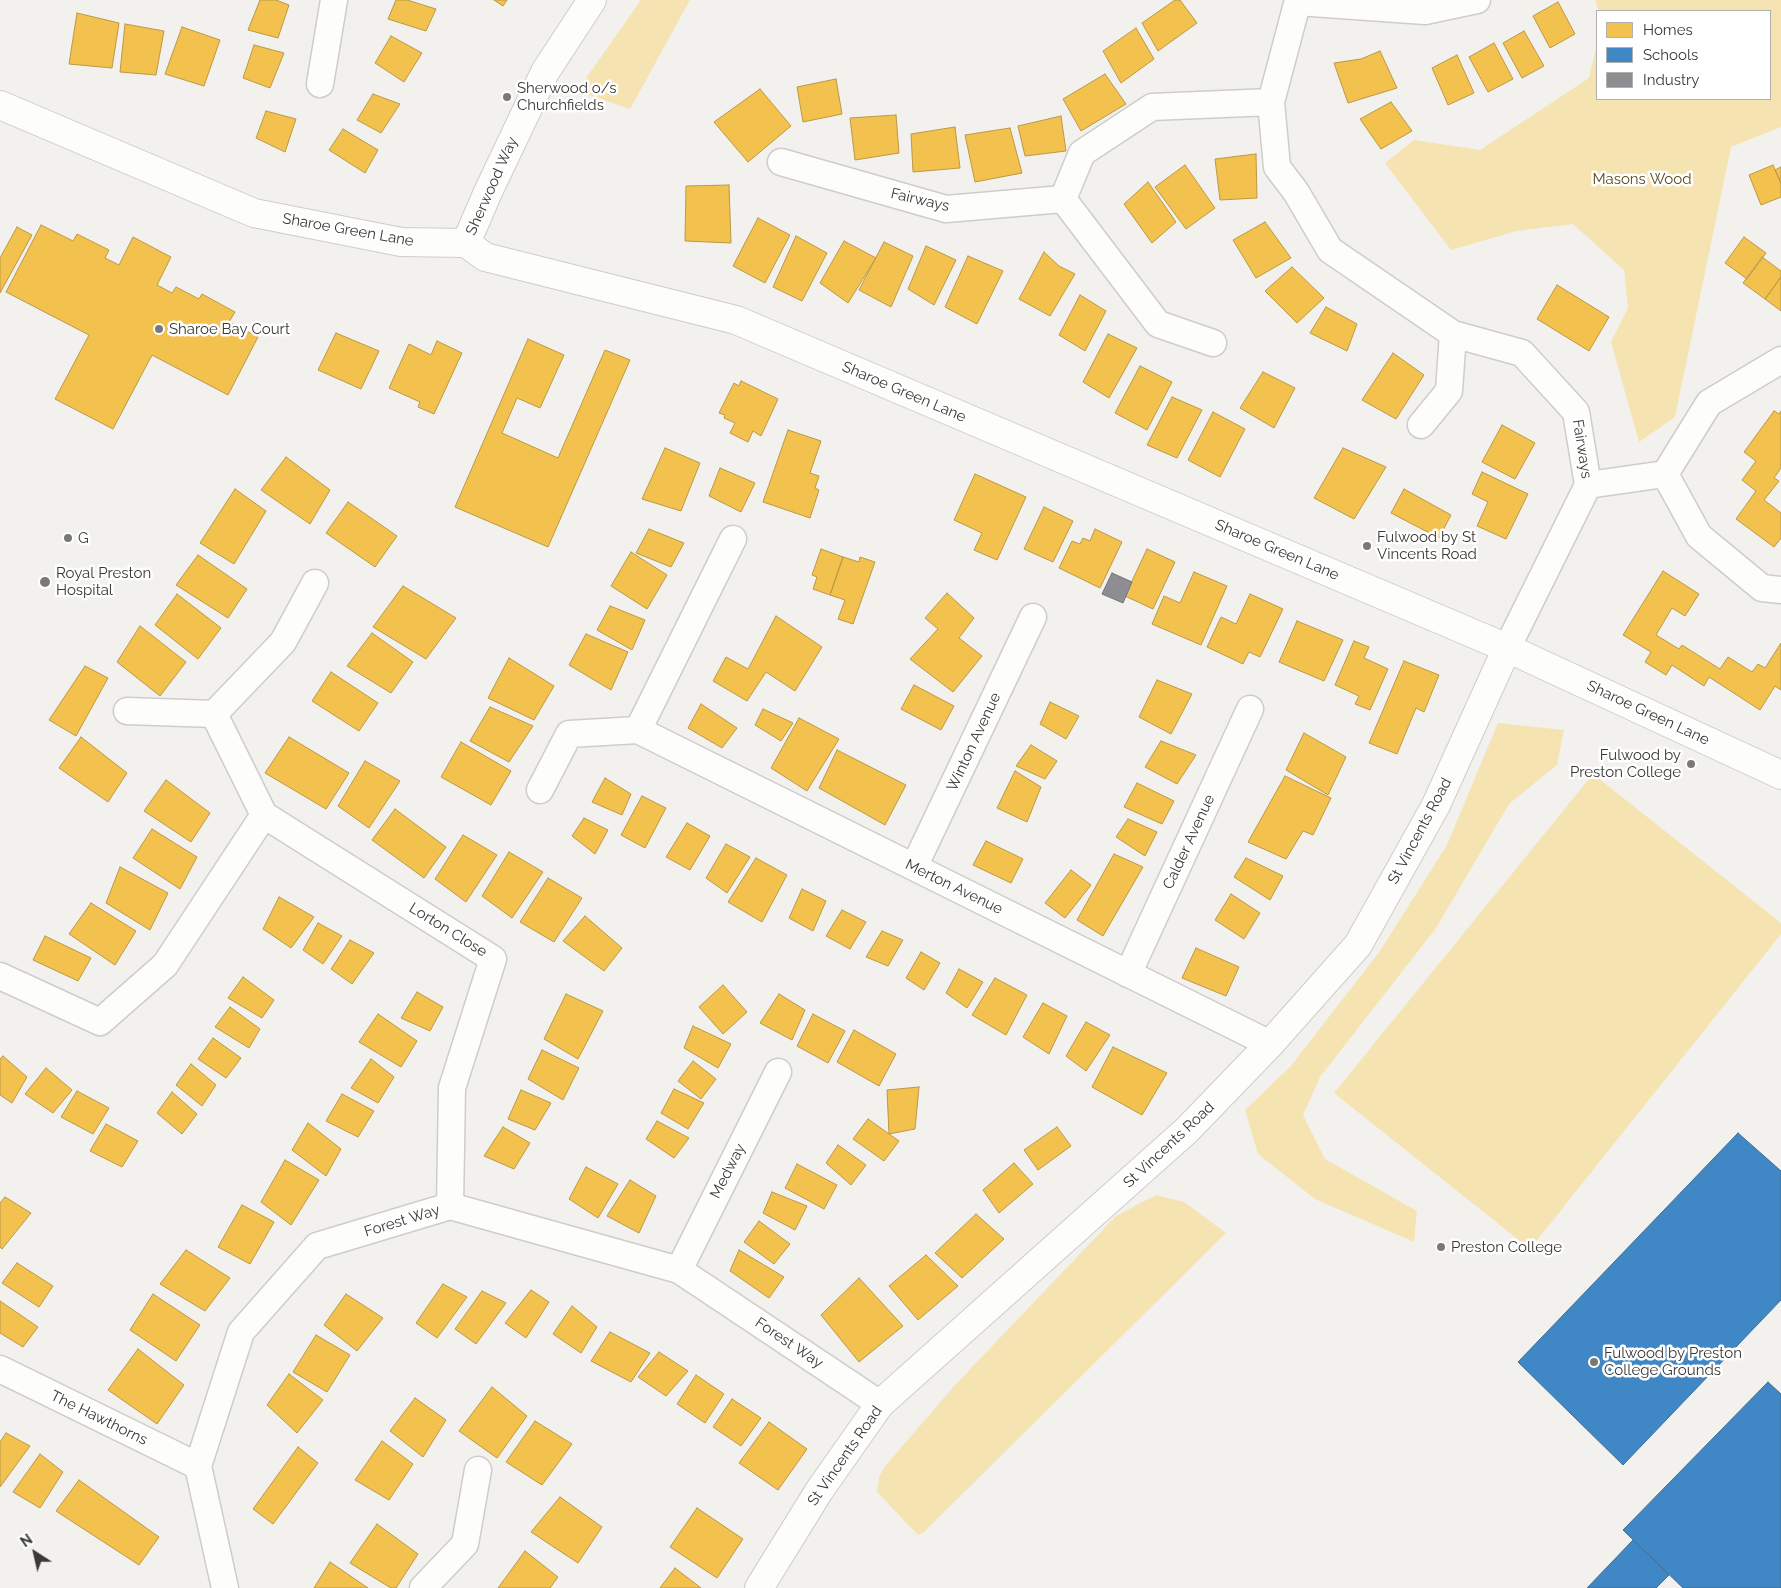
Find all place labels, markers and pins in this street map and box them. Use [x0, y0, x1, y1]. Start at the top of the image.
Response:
place label: Sherwood o/s Churchfields [517, 79, 617, 114]
marker: Sherwood o/s Churchfields [501, 91, 513, 103]
place label: Sharoe Bay Court [169, 320, 290, 338]
marker: Sharoe Bay Court [153, 323, 165, 335]
place label: Fulwood by St Vincents Road [1377, 528, 1477, 563]
place label: G [78, 529, 89, 547]
marker: G [62, 532, 74, 544]
marker: Fulwood by St Vincents Road [1361, 540, 1373, 552]
place label: Royal Preston Hospital [56, 564, 151, 599]
marker: Royal Preston Hospital [38, 575, 52, 589]
place label: Fulwood by Preston College [1570, 746, 1681, 781]
marker: Fulwood by Preston College [1685, 758, 1697, 770]
place label: Preston College [1451, 1238, 1562, 1256]
marker: Preston College [1435, 1241, 1447, 1253]
place label: Fulwood by Preston College Grounds [1604, 1344, 1742, 1379]
marker: Fulwood by Preston College Grounds [1588, 1356, 1600, 1368]

